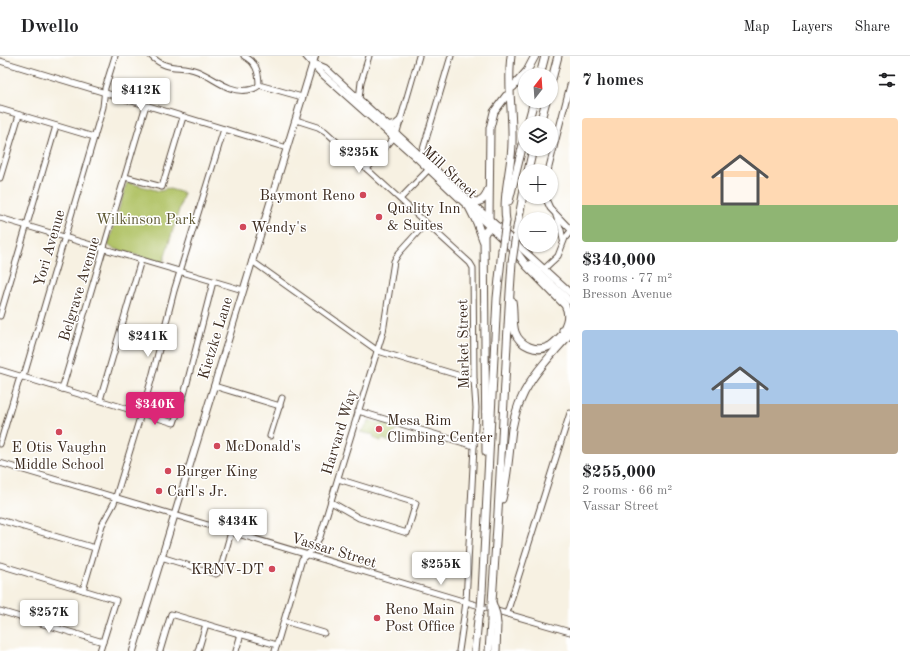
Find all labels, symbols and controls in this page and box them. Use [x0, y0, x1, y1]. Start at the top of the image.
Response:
text: Dwello [20, 18, 79, 37]
text: Map [744, 20, 770, 34]
text: Layers [792, 20, 833, 34]
text: Share [855, 20, 890, 34]
north arrow [518, 68, 558, 108]
map controls [518, 68, 558, 252]
icon: filters [876, 69, 898, 91]
text: 7 homes [582, 72, 644, 89]
pin: $412K [113, 78, 169, 112]
text: $412K [121, 84, 161, 97]
button: layers [518, 116, 558, 156]
pin: $235K [331, 140, 387, 174]
street label: Mill Street [419, 144, 479, 202]
icon: home [704, 144, 776, 216]
text: $235K [339, 146, 379, 159]
button: + [518, 164, 558, 204]
place label: Baymont Reno [259, 189, 355, 204]
marker: Baymont Reno [358, 190, 368, 200]
place label: Quality Inn & Suites [387, 202, 461, 234]
street label: Yori Avenue [32, 208, 69, 289]
marker: Quality Inn & Suites [374, 212, 384, 222]
button: − [518, 212, 558, 252]
park label: Wilkinson Park [96, 213, 196, 228]
place label: Wendy's [251, 221, 306, 236]
marker: Wendy's [238, 222, 248, 232]
street label: Belgrave Avenue [57, 235, 103, 343]
text: $340,000 [582, 252, 656, 269]
text: 3 rooms · 77 m² [582, 272, 672, 285]
text: Bresson Avenue [582, 288, 672, 301]
street label: Kietzke Lane [197, 295, 236, 382]
street label: Market Street [456, 299, 473, 389]
pin: $241K [120, 324, 176, 358]
text: $241K [128, 330, 168, 343]
icon: home [704, 356, 776, 428]
street label: Harvard Way [320, 388, 361, 477]
pin: $340K [127, 392, 183, 426]
text: $340K [135, 398, 175, 411]
place label: Mesa Rim Climbing Center [387, 414, 493, 446]
marker: Mesa Rim Climbing Center [374, 424, 384, 434]
marker: E Otis Vaughn Middle School [54, 427, 64, 437]
place label: McDonald's [225, 440, 301, 455]
place label: E Otis Vaughn Middle School [11, 441, 107, 473]
marker: McDonald's [212, 441, 222, 451]
text: $255,000 [582, 464, 656, 481]
place label: Burger King [176, 465, 257, 480]
marker: Burger King [163, 466, 173, 476]
text: 2 rooms · 66 m² [582, 484, 672, 497]
place label: Carl's Jr. [167, 485, 227, 500]
marker: Carl's Jr. [154, 486, 164, 496]
text: Vassar Street [582, 500, 659, 513]
pin: $434K [210, 509, 266, 543]
text: $434K [218, 515, 258, 528]
street label: Vassar Street [289, 531, 378, 572]
pin: $255K [413, 552, 469, 586]
text: $255K [421, 558, 461, 571]
place label: KRNV-DT [191, 563, 264, 578]
marker: KRNV-DT [267, 564, 277, 574]
pin: $257K [21, 600, 77, 634]
place label: Reno Main Post Office [385, 603, 455, 635]
text: $257K [29, 606, 69, 619]
marker: Reno Main Post Office [372, 613, 382, 623]

